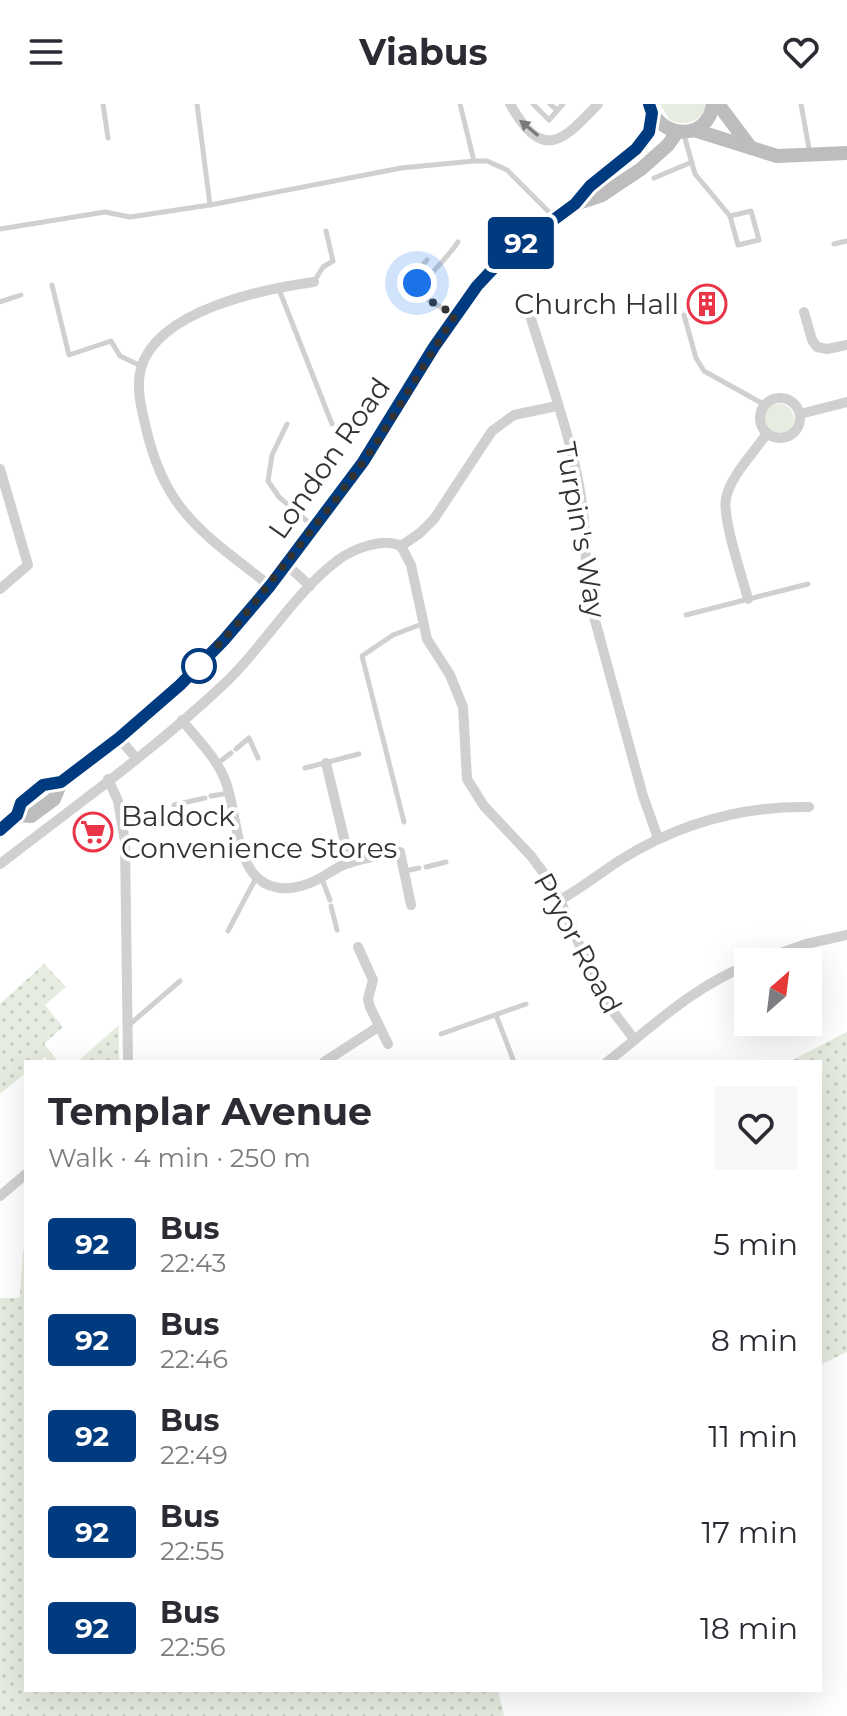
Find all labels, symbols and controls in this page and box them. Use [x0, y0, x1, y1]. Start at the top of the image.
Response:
icon: menu [24, 30, 68, 74]
text: Viabus [359, 30, 488, 74]
icon: heart [779, 30, 823, 74]
one-way arrow [520, 120, 540, 137]
line badge: 92 [485, 217, 557, 269]
text: 92 [504, 226, 538, 260]
your location [397, 263, 437, 303]
building icon: Church Hall [686, 283, 728, 325]
place label: Church Hall [514, 287, 679, 321]
street label: London Road [261, 371, 397, 545]
street label: Turpin's Way [549, 439, 613, 622]
unlabelled marker [182, 649, 216, 683]
place label: Baldock Convenience Stores [121, 799, 397, 865]
supermarket icon: Baldock Convenience Stores [72, 811, 114, 853]
street label: Pryor Road [527, 867, 629, 1019]
north arrow [734, 948, 822, 1036]
map controls [734, 948, 822, 1036]
button: heart [714, 1086, 798, 1170]
text: Templar Avenue [48, 1088, 372, 1135]
text: Walk · 4 min · 250 m [48, 1142, 311, 1174]
text: Bus [160, 1210, 220, 1247]
text: 5 min [713, 1226, 798, 1263]
text: 92 [75, 1227, 109, 1261]
text: 22:43 [160, 1247, 227, 1279]
text: Bus [160, 1306, 220, 1343]
text: 8 min [711, 1322, 798, 1359]
text: 92 [75, 1323, 109, 1357]
text: 22:46 [160, 1343, 228, 1375]
text: Bus [160, 1402, 220, 1439]
text: 11 min [708, 1418, 798, 1455]
text: 92 [75, 1419, 109, 1453]
text: 22:49 [160, 1439, 228, 1471]
text: Bus [160, 1498, 220, 1535]
text: 17 min [701, 1514, 798, 1551]
text: 92 [75, 1515, 109, 1549]
text: 22:55 [160, 1535, 224, 1567]
text: Bus [160, 1594, 220, 1631]
text: 18 min [700, 1610, 798, 1647]
text: 92 [75, 1611, 109, 1645]
text: 22:56 [160, 1631, 226, 1663]

